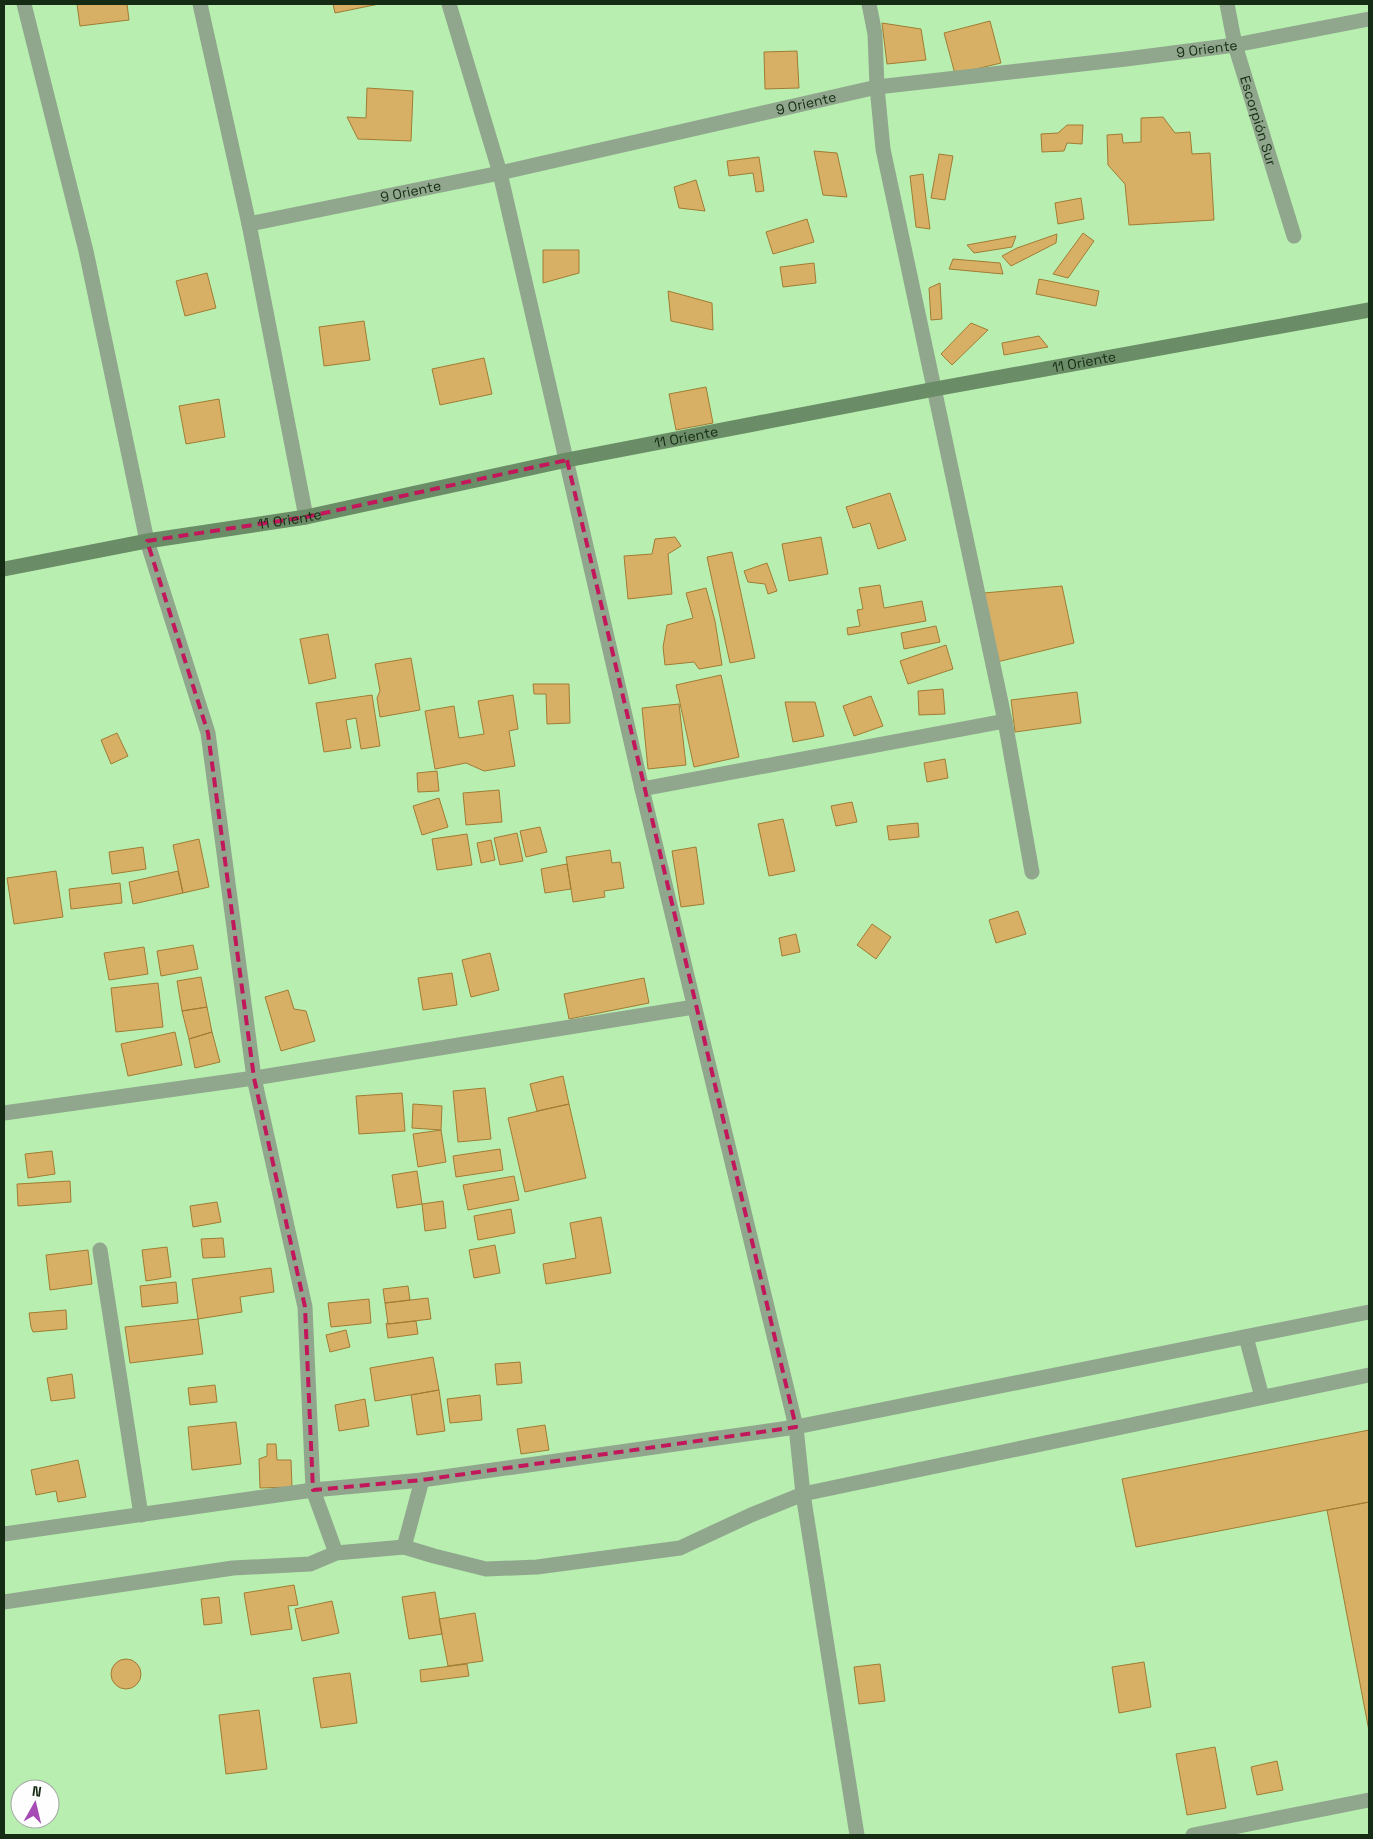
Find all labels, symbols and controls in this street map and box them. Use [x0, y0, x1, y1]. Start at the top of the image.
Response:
street label: 9 Oriente [1175, 36, 1239, 61]
street label: Escorpión Sur [1236, 73, 1281, 168]
street label: 9 Oriente [774, 88, 838, 119]
street label: 9 Oriente [379, 176, 443, 206]
street label: 11 Oriente [1051, 347, 1117, 377]
street label: 11 Oriente [653, 422, 720, 452]
street label: 11 Oriente [256, 505, 323, 533]
north arrow [10, 1779, 60, 1829]
text: N [31, 1782, 43, 1801]

